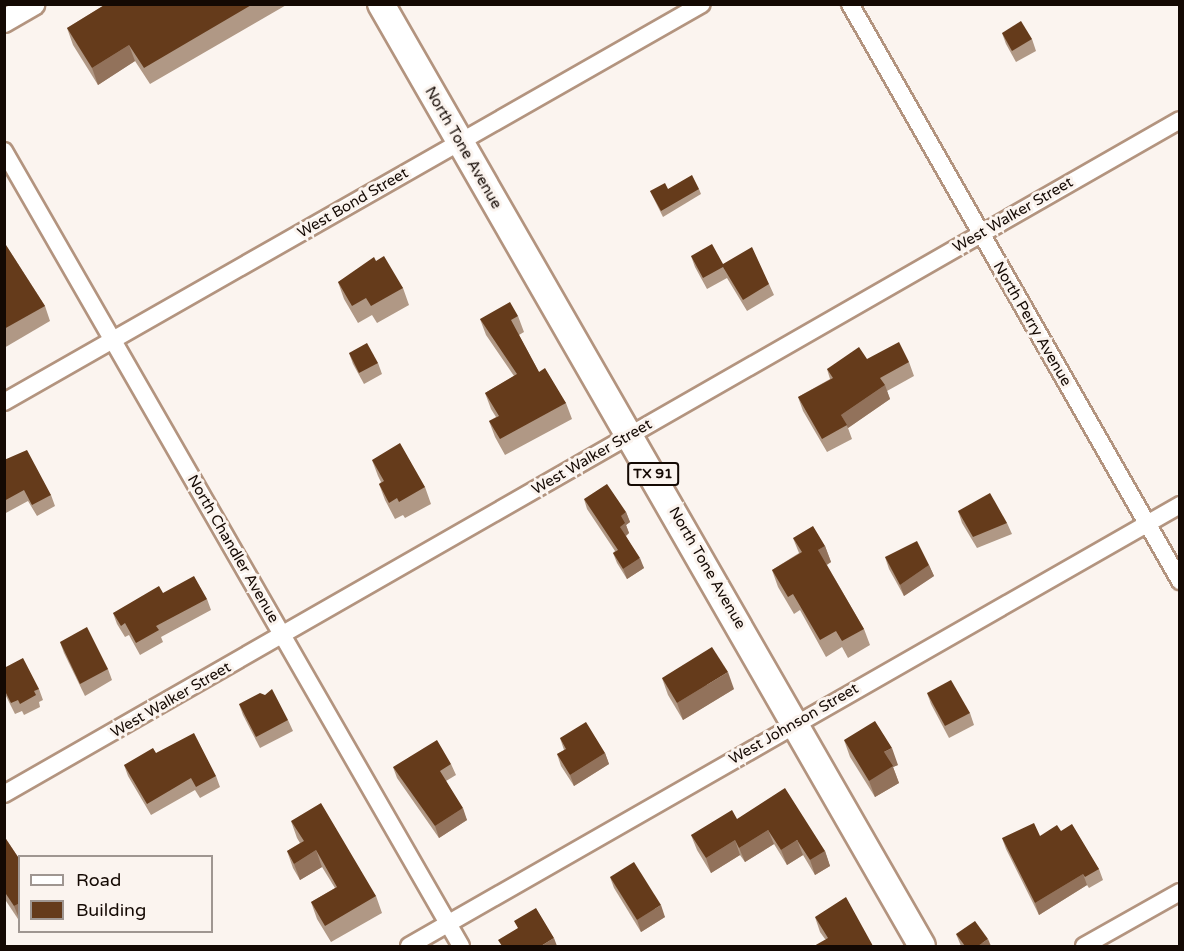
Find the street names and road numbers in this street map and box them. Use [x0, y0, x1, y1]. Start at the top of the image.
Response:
street label: North Tone Avenue [421, 84, 505, 212]
street label: West Bond Street [295, 164, 411, 242]
street label: West Walker Street [950, 173, 1076, 257]
street label: North Perry Avenue [989, 258, 1075, 390]
street label: West Walker Street [529, 415, 655, 499]
road number: TX 91 [626, 463, 680, 485]
street label: North Chandler Avenue [183, 472, 283, 626]
street label: North Tone Avenue [665, 504, 749, 632]
street label: West Walker Street [108, 658, 234, 742]
street label: West Johnson Street [726, 680, 862, 768]

